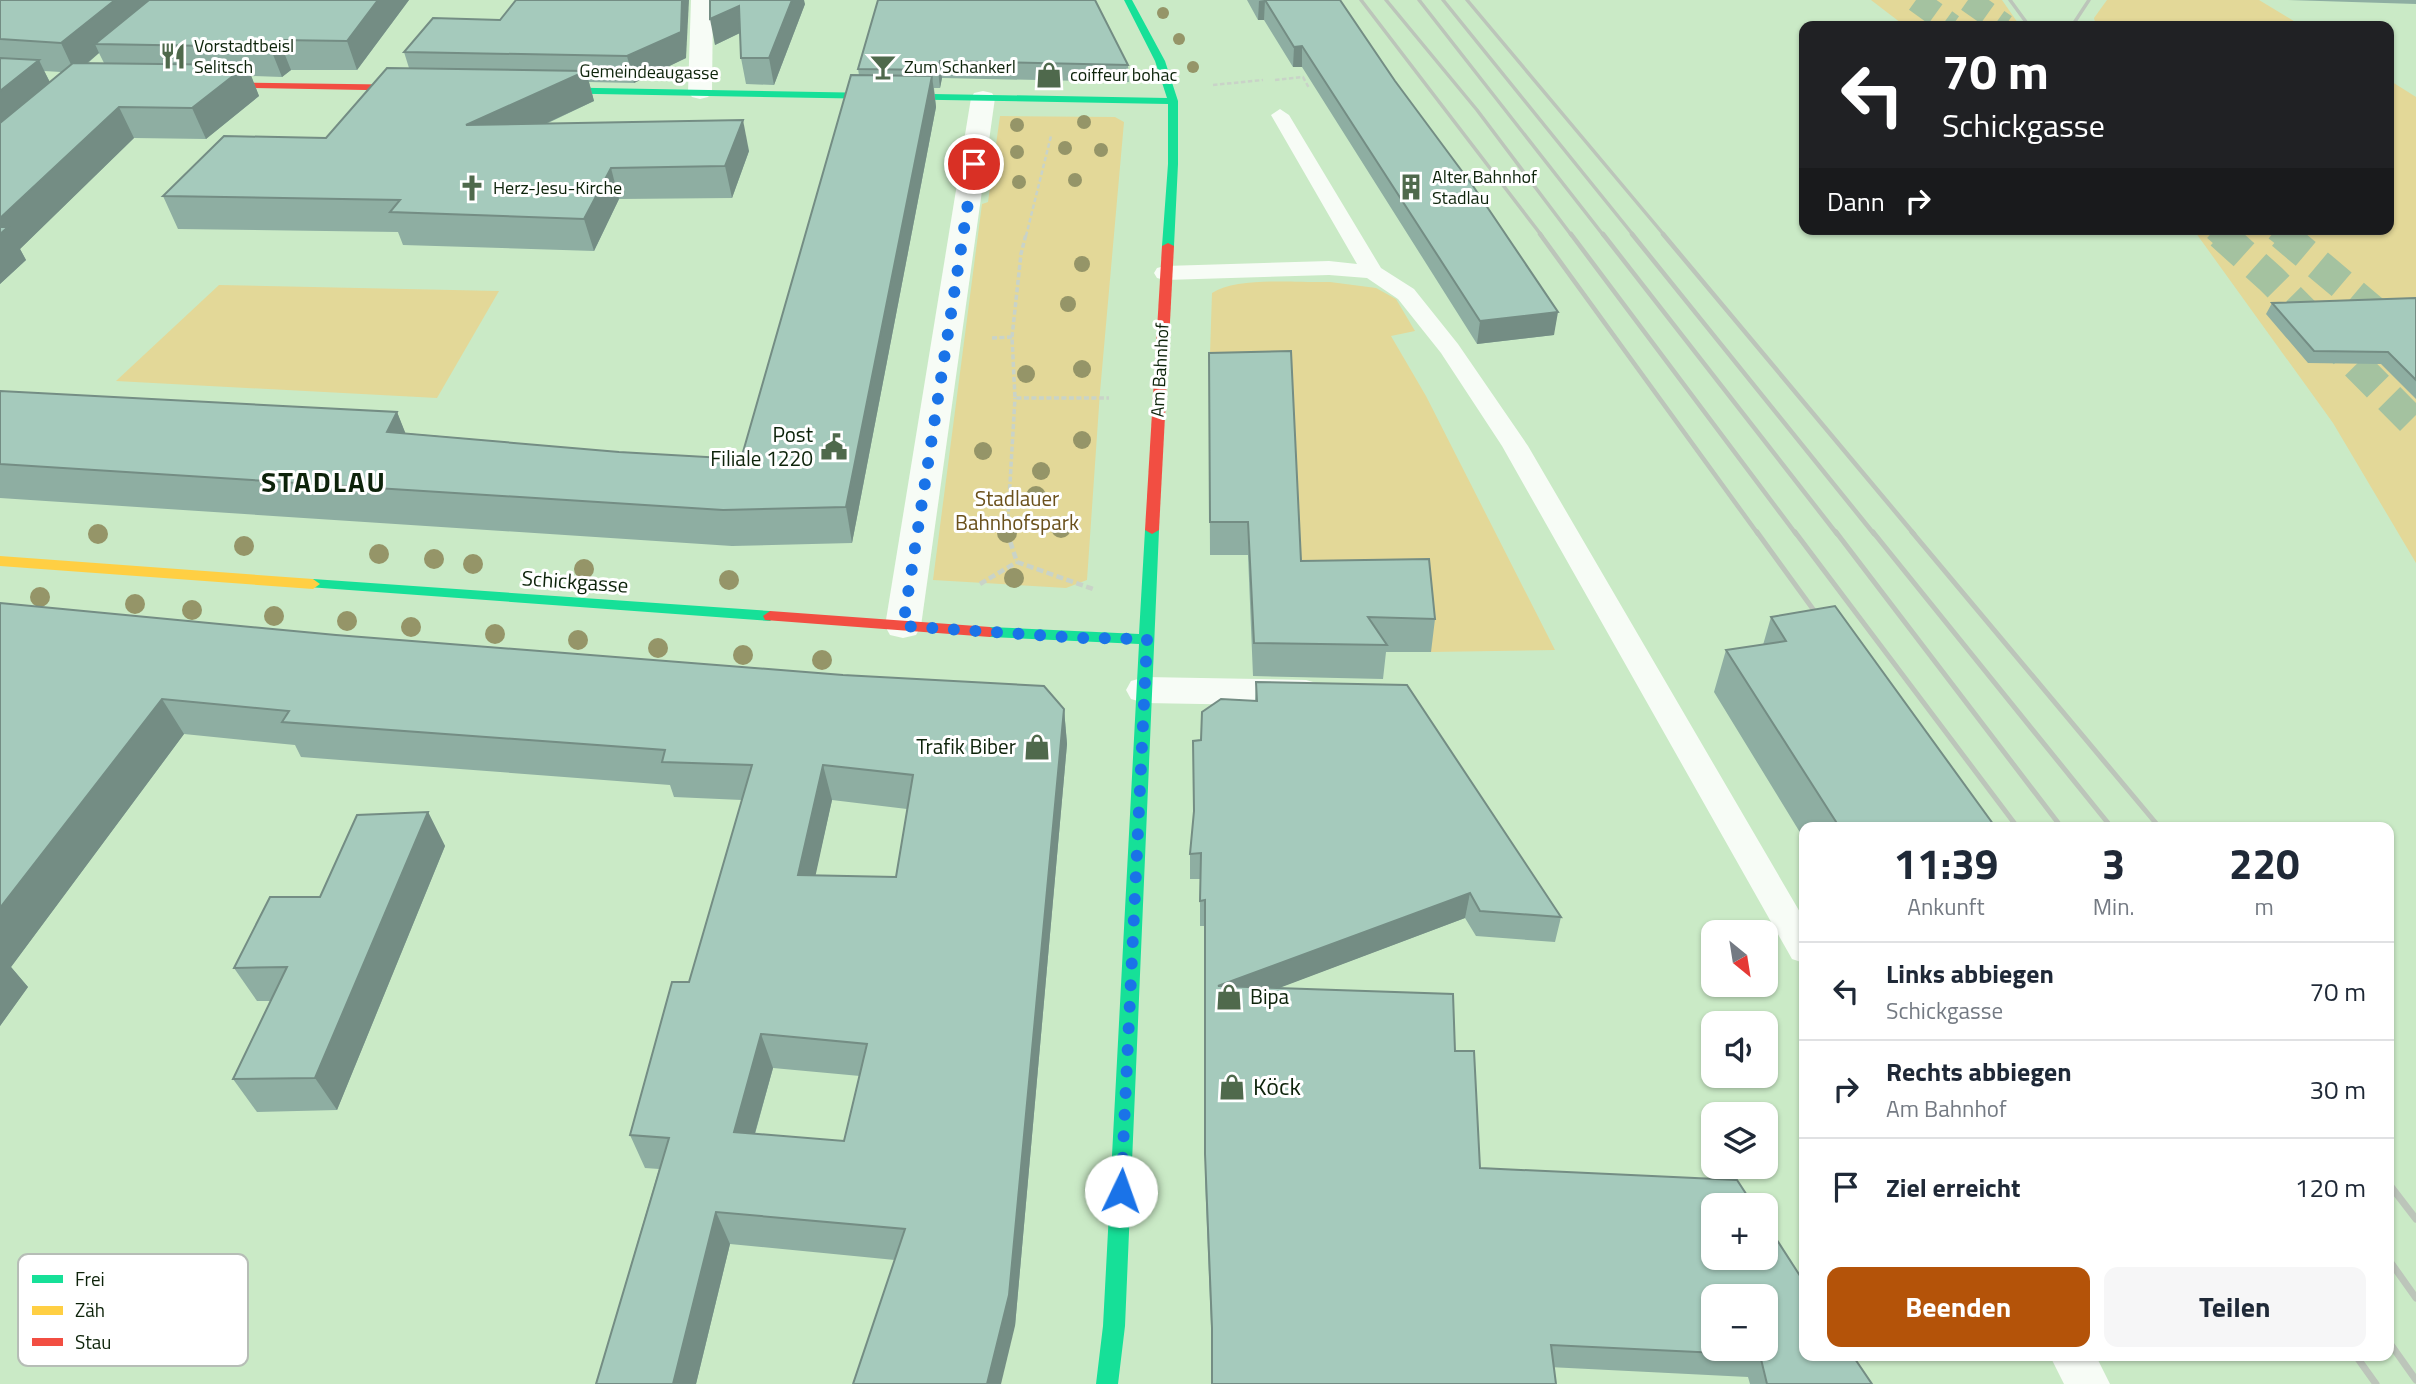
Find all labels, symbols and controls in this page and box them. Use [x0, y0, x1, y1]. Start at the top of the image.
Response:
place label: Vorstadtbeisl Selitsch [194, 32, 294, 80]
text: 70 m [1942, 33, 2049, 108]
restaurant icon: Vorstadtbeisl Selitsch [158, 41, 188, 71]
icon: left [1827, 49, 1918, 140]
bar icon: Zum Schankerl [868, 52, 898, 82]
place label: Zum Schankerl [904, 53, 1016, 80]
street label: Gemeindeaugasse [579, 57, 719, 86]
shop icon: coiffeur bohac [1034, 60, 1064, 90]
place label: coiffeur bohac [1070, 61, 1177, 88]
text: Schickgasse [1942, 101, 2105, 149]
pin [944, 134, 1004, 194]
icon: arrive [955, 145, 993, 183]
place label: Alter Bahnhof Stadlau [1432, 163, 1537, 211]
building icon: Alter Bahnhof Stadlau [1396, 172, 1426, 202]
church icon: Herz-Jesu-Kirche [457, 173, 487, 203]
place label: Herz-Jesu-Kirche [493, 174, 622, 201]
text: Dann [1827, 182, 1885, 221]
icon: right [1899, 182, 1937, 220]
street label: Am Bahnhof [1144, 322, 1175, 418]
place label: Post Filiale 1220 [710, 418, 814, 474]
public building icon: Post Filiale 1220 [819, 432, 849, 462]
district label: STADLAU [261, 460, 387, 503]
park label: Stadlauer Bahnhofspark [955, 482, 1079, 538]
street label: Schickgasse [521, 561, 629, 601]
place label: Trafik Biber [916, 730, 1016, 762]
shop icon: Trafik Biber [1022, 732, 1052, 762]
text: 11:39 [1893, 831, 1998, 895]
text: 3 [2102, 831, 2125, 895]
text: 220 [2229, 831, 2300, 895]
text: Ankunft [1907, 889, 1985, 924]
text: Min. [2093, 889, 2134, 924]
text: m [2255, 889, 2274, 924]
north arrow [1701, 920, 1778, 998]
map controls [1701, 920, 1778, 1361]
text: Links abbiegen [1886, 954, 2054, 993]
icon: left [1827, 972, 1865, 1010]
text: 70 m [2309, 972, 2366, 1011]
place label: Bipa [1250, 980, 1290, 1012]
shop icon: Bipa [1214, 982, 1244, 1012]
text: Schickgasse [1886, 993, 2003, 1028]
button: sound [1701, 1011, 1778, 1088]
text: Rechts abbiegen [1886, 1052, 2072, 1091]
place label: Köck [1253, 1068, 1301, 1104]
icon: right [1827, 1070, 1865, 1108]
text: 30 m [2309, 1070, 2366, 1109]
shop icon: Köck [1217, 1072, 1247, 1102]
text: Am Bahnhof [1886, 1091, 2007, 1126]
button: layers [1701, 1102, 1778, 1179]
position arrow [1084, 1154, 1158, 1228]
icon: arrive [1827, 1168, 1865, 1206]
text: Ziel erreicht [1886, 1168, 2021, 1207]
text: 120 m [2295, 1168, 2366, 1207]
button: + [1701, 1193, 1778, 1270]
legend [18, 1254, 248, 1366]
text: Frei [75, 1264, 105, 1293]
button: Beenden [1827, 1267, 2090, 1347]
button: Teilen [2104, 1267, 2366, 1347]
button: − [1701, 1284, 1778, 1361]
text: Zäh [75, 1295, 105, 1324]
text: Stau [75, 1327, 111, 1356]

